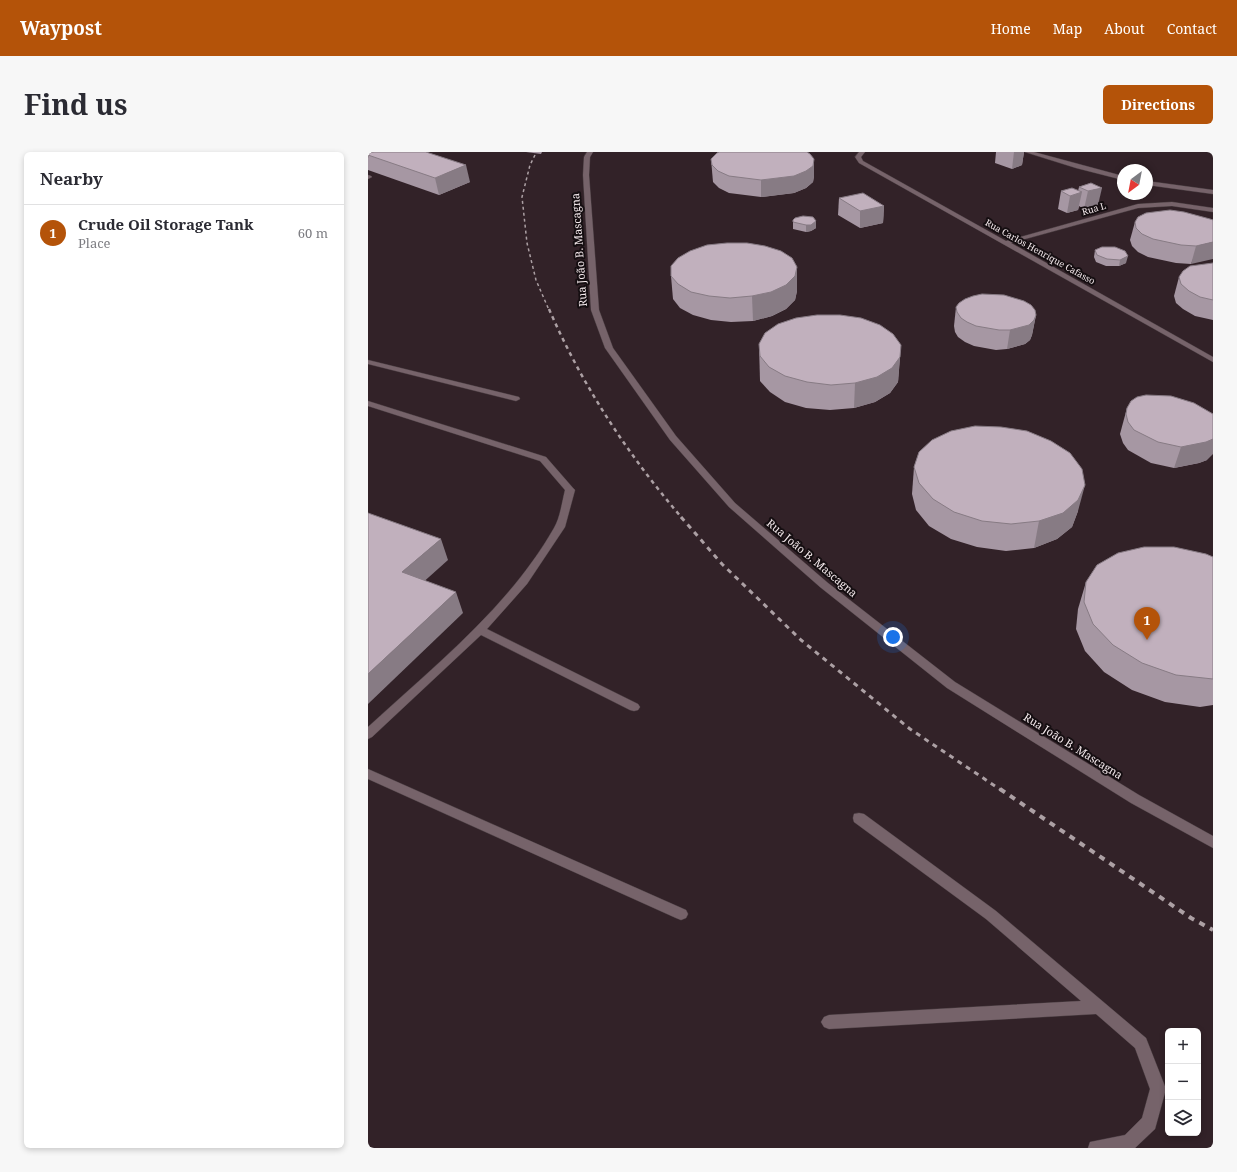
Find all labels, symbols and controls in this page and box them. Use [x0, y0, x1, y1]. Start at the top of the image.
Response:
text: Waypost [20, 15, 102, 41]
text: Home [991, 19, 1031, 38]
text: Map [1053, 19, 1082, 38]
text: About [1104, 19, 1145, 38]
text: Contact [1167, 19, 1217, 38]
text: Find us [24, 85, 128, 123]
button: Directions [1103, 85, 1213, 124]
north arrow [1117, 164, 1153, 200]
text: Nearby [40, 167, 103, 190]
street label: Rua João B. Mascagna [567, 193, 590, 307]
street label: Rua L [1080, 199, 1108, 218]
text: Crude Oil Storage Tank [78, 214, 254, 234]
street label: Rua Carlos Henrique Cafasso [983, 216, 1098, 287]
text: 1 [49, 224, 57, 242]
text: 60 m [298, 224, 328, 242]
text: Place [78, 234, 111, 252]
street label: Rua João B. Mascagna [764, 515, 861, 600]
pin: 1 [1134, 607, 1160, 640]
your location [883, 627, 903, 647]
street label: Rua João B. Mascagna [1021, 709, 1126, 782]
map controls [1165, 1028, 1201, 1136]
button: + [1165, 1028, 1201, 1064]
button: − [1165, 1064, 1201, 1100]
button: layers [1165, 1100, 1201, 1136]

